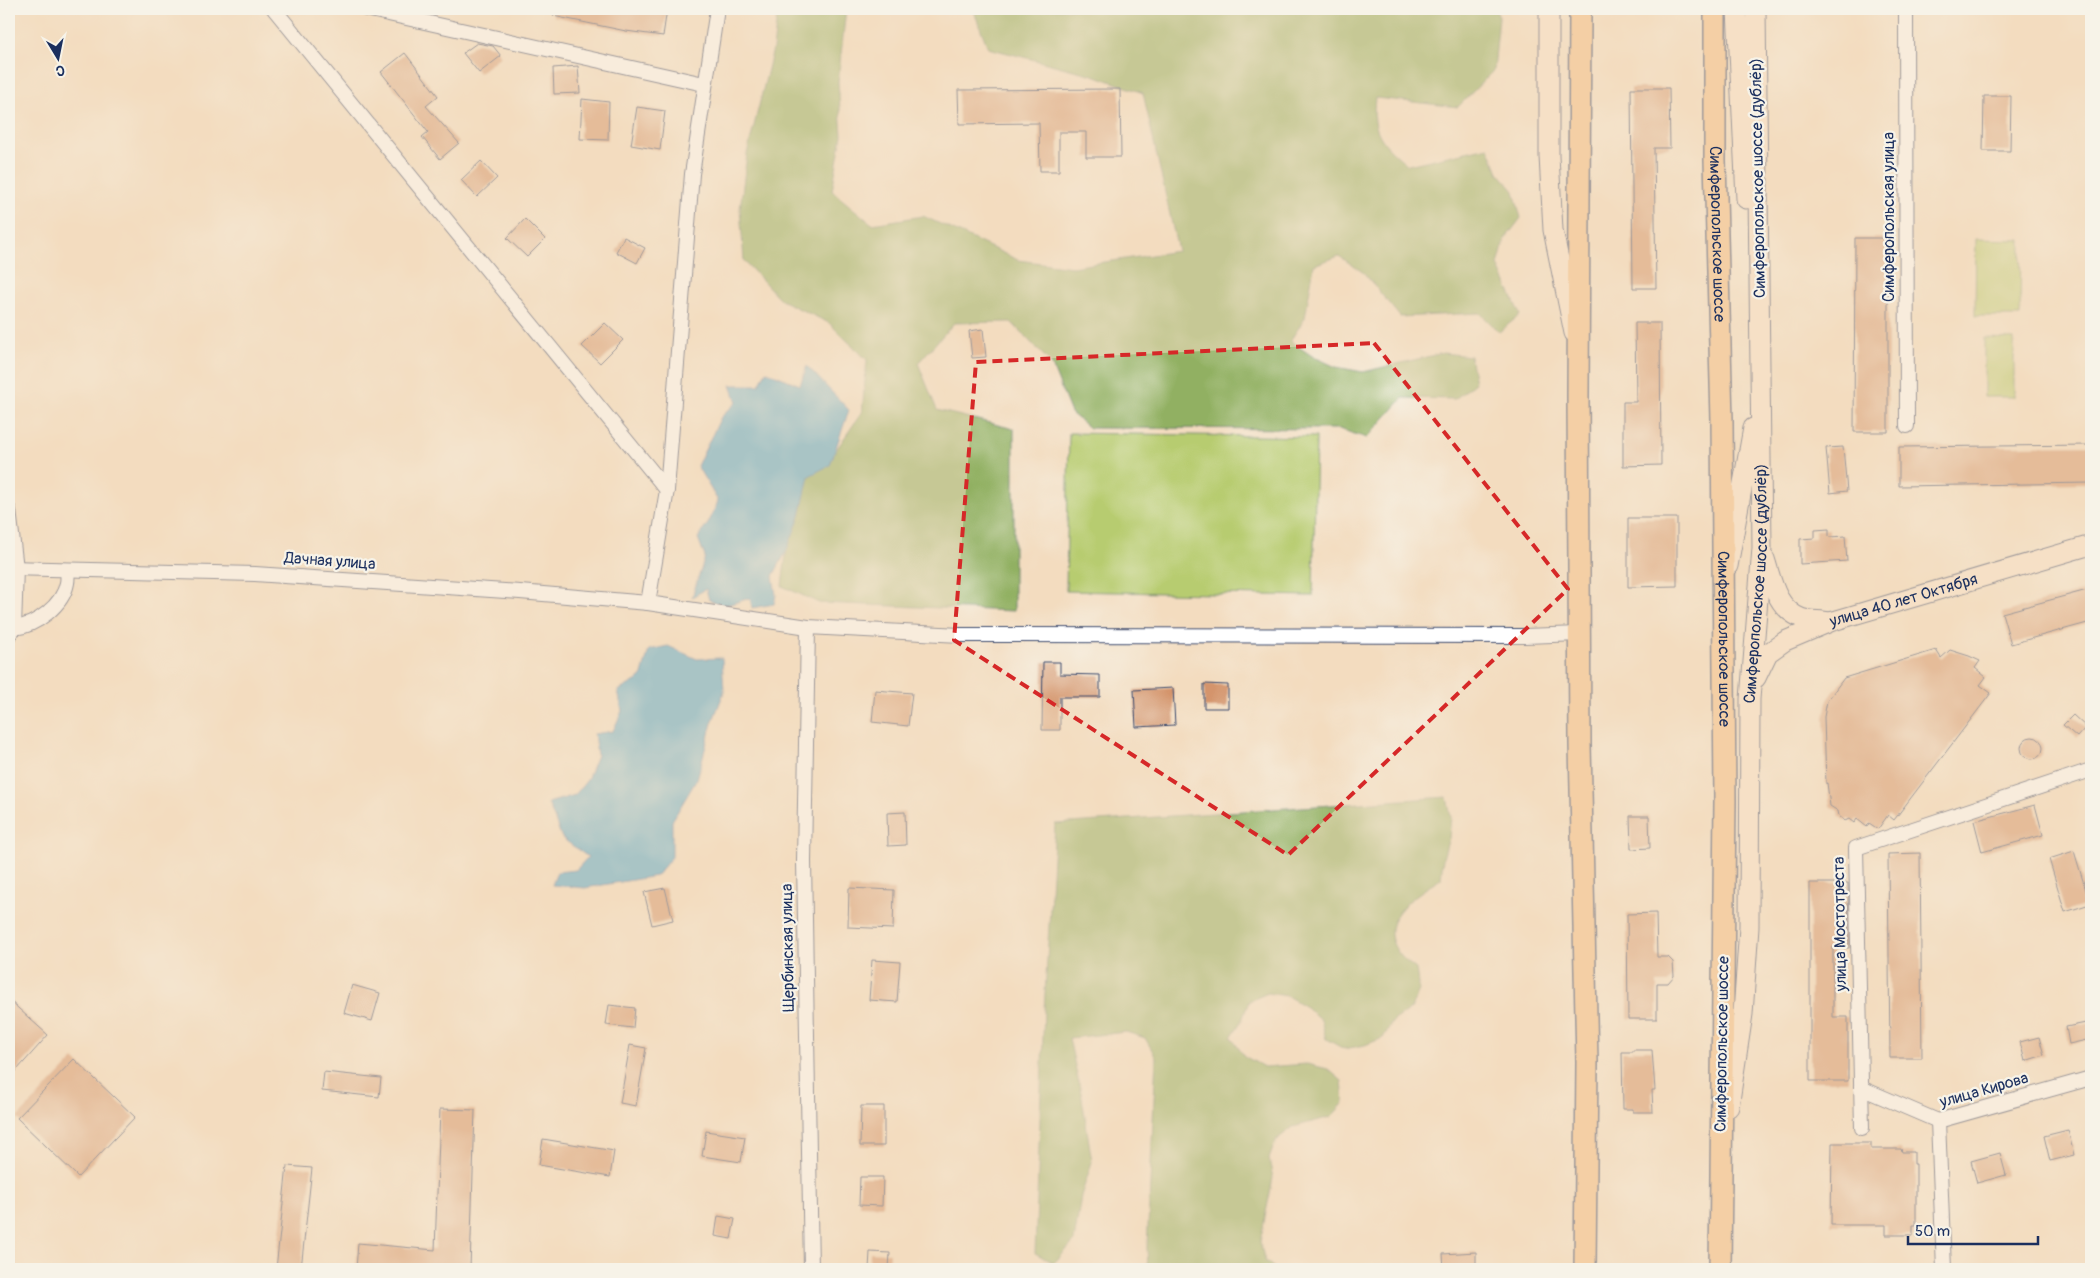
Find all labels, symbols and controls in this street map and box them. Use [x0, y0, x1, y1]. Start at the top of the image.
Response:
north arrow [32, 32, 82, 82]
street label: Симферопольское шоссе (дублёр) [1746, 58, 1770, 298]
text: С [54, 61, 66, 79]
street label: Симферопольская улица [1879, 132, 1899, 302]
street label: Симферопольское шоссе [1705, 146, 1729, 322]
street label: Симферопольское шоссе (дублёр) [1740, 463, 1772, 704]
street label: Дачная улица [283, 548, 376, 574]
street label: Симферопольское шоссе [1713, 551, 1734, 727]
street label: улица 40 лет Октября [1826, 569, 1980, 632]
street label: улица Мостотреста [1829, 857, 1851, 992]
street label: Щербинская улица [777, 884, 799, 1012]
street label: Симферопольское шоссе [1710, 956, 1734, 1132]
street label: улица Кирова [1936, 1068, 2031, 1112]
scale bar [1908, 1213, 2038, 1245]
text: 50 m [1915, 1222, 1950, 1241]

